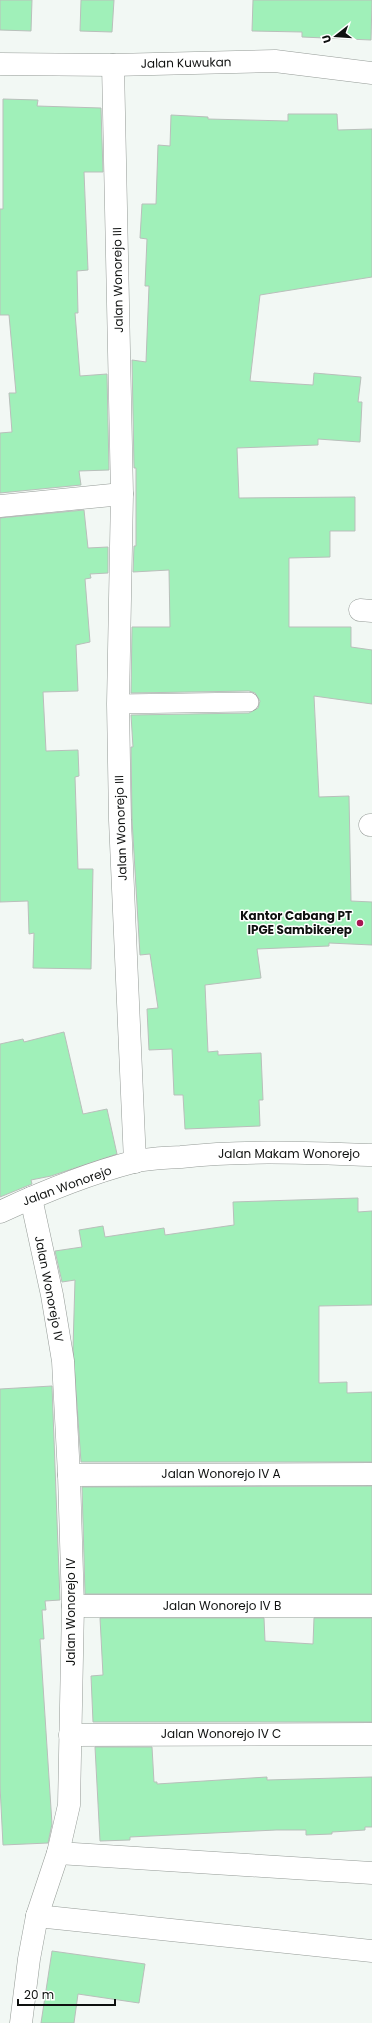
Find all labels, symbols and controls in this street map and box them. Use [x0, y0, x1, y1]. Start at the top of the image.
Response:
north arrow [316, 16, 356, 56]
text: U [318, 33, 335, 45]
street label: Jalan Kuwukan [140, 53, 232, 72]
street label: Jalan Wonorejo III [108, 227, 127, 333]
street label: Jalan Wonorejo III [110, 775, 131, 881]
place label: Kantor Cabang PT IPGE Sambikerep [240, 907, 352, 938]
marker: Kantor Cabang PT IPGE Sambikerep [355, 918, 365, 928]
street label: Jalan Makam Wonorejo [218, 1145, 360, 1162]
street label: Jalan Wonorejo [20, 1161, 114, 1210]
street label: Jalan Wonorejo IV [31, 1234, 68, 1344]
street label: Jalan Wonorejo IV A [161, 1465, 281, 1482]
street label: Jalan Wonorejo IV [62, 1558, 79, 1666]
street label: Jalan Wonorejo IV B [163, 1597, 281, 1614]
street label: Jalan Wonorejo IV C [161, 1725, 281, 1742]
scale bar [18, 1981, 115, 2007]
text: 20 m [24, 1986, 54, 2003]

